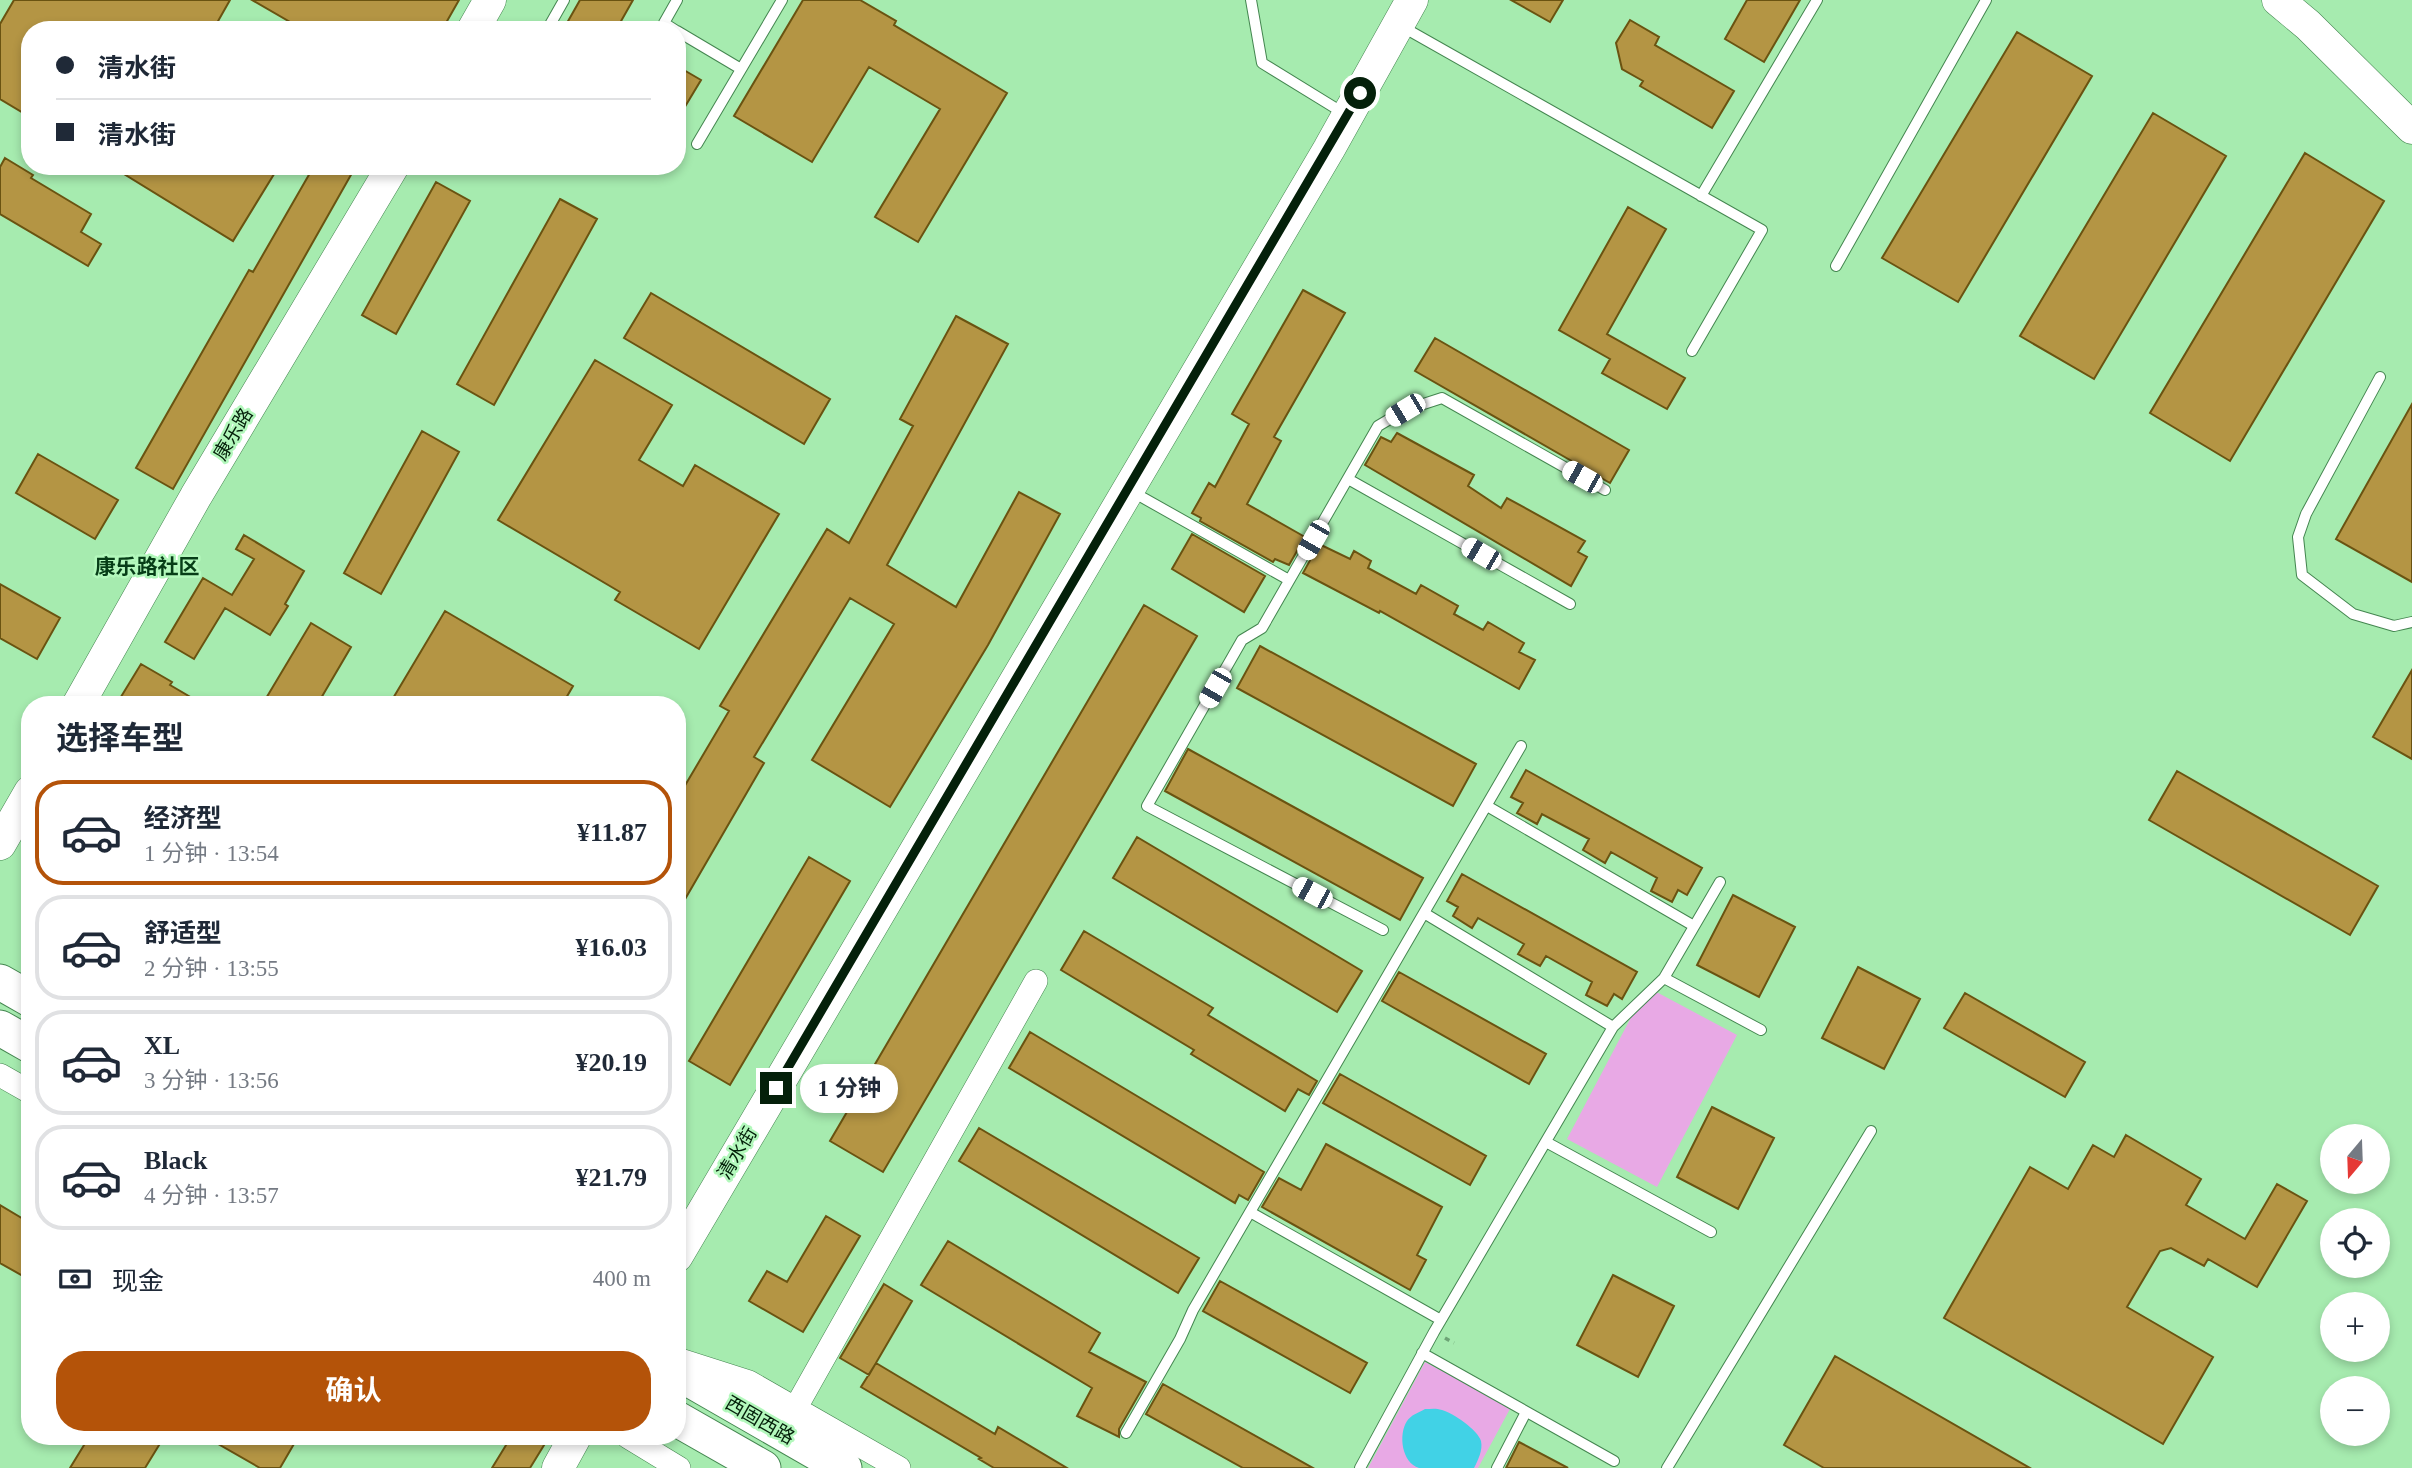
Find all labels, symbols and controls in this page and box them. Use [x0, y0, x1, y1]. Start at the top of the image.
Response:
text: 清水街 [98, 54, 176, 83]
route start [1344, 77, 1376, 109]
text: 清水街 [98, 121, 176, 150]
car [1382, 390, 1429, 430]
street label: 康乐路 [209, 404, 257, 464]
car [1559, 458, 1606, 496]
car [1294, 517, 1333, 563]
car [1458, 534, 1505, 574]
district label: 康乐路社区 [95, 555, 200, 579]
car [1196, 665, 1235, 711]
text: 选择车型 [56, 720, 184, 756]
icon: car [60, 801, 123, 864]
text: 经济型 [144, 804, 222, 833]
text: ¥11.87 [577, 818, 647, 847]
text: 1 分钟 · 13:54 [144, 841, 279, 866]
car [1289, 874, 1336, 912]
icon: car [60, 916, 123, 979]
text: 舒适型 [144, 919, 222, 948]
text: ¥16.03 [576, 933, 647, 962]
text: 2 分钟 · 13:55 [144, 956, 279, 981]
icon: car [60, 1031, 123, 1094]
text: XL [144, 1031, 180, 1060]
text: ¥20.19 [576, 1048, 647, 1077]
callout: 1 分钟 [800, 1064, 898, 1112]
text: 3 分钟 · 13:56 [144, 1068, 279, 1093]
route end [760, 1072, 792, 1104]
text: 1 分钟 [817, 1076, 881, 1101]
street label: 清水街 [713, 1123, 761, 1183]
north arrow [2320, 1124, 2390, 1194]
map controls [2320, 1124, 2390, 1446]
icon: car [60, 1146, 123, 1209]
text: Black [144, 1146, 208, 1175]
text: ¥21.79 [576, 1163, 647, 1192]
text: 4 分钟 · 13:57 [144, 1183, 279, 1208]
button: locate [2320, 1208, 2390, 1278]
icon: cash [56, 1260, 94, 1298]
text: 400 m [593, 1266, 651, 1291]
text: 现金 [112, 1267, 164, 1296]
button: + [2320, 1292, 2390, 1362]
button: 确认 [56, 1351, 651, 1431]
button: − [2320, 1376, 2390, 1446]
street label: 西固西路 [722, 1392, 798, 1448]

